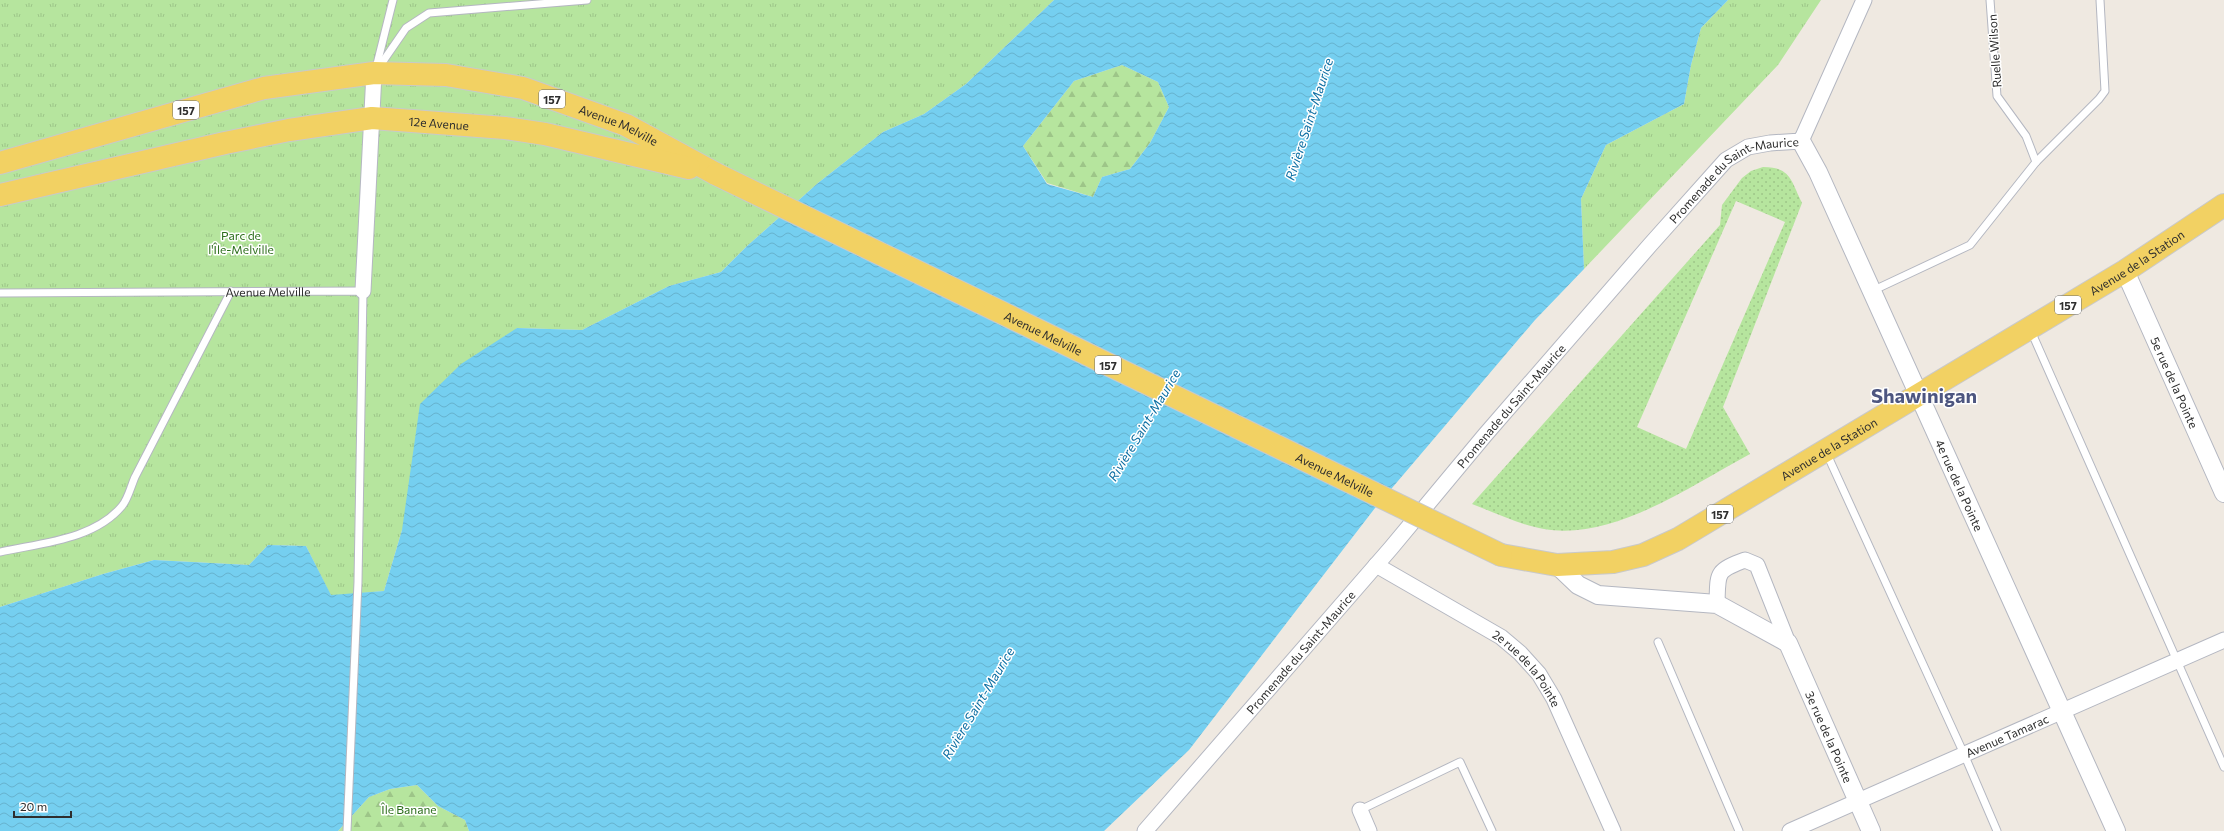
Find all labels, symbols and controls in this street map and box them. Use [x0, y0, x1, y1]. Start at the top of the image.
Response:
street label: Ruelle Wilson [1984, 14, 2004, 88]
water label: Rivière Saint-Maurice [1282, 56, 1336, 182]
road number: 157 [539, 90, 565, 108]
road number: 157 [173, 101, 199, 119]
street label: Avenue Melville [577, 102, 660, 148]
street label: 12e Avenue [408, 114, 469, 132]
street label: Promenade du Saint-Maurice [1666, 134, 1799, 226]
street label: Avenue de la Station [2087, 227, 2187, 298]
park label: Parc de l'Île-Melville [208, 228, 274, 256]
street label: Avenue Melville [225, 284, 311, 299]
road number: 157 [2055, 296, 2081, 314]
street label: Avenue Melville [1002, 308, 1085, 358]
street label: 5e rue de la Pointe [2148, 335, 2201, 430]
street label: Promenade du Saint-Maurice [1454, 341, 1568, 470]
road number: 157 [1095, 356, 1121, 374]
water label: Rivière Saint-Maurice [1104, 366, 1184, 484]
district label: Shawinigan [1871, 383, 1977, 407]
street label: Avenue de la Station [1778, 414, 1879, 483]
street label: 4e rue de la Pointe [1933, 437, 1986, 533]
street label: Avenue Melville [1294, 450, 1376, 499]
road number: 157 [1707, 505, 1733, 523]
street label: Promenade du Saint-Maurice [1243, 588, 1358, 717]
street label: 2e rue de la Pointe [1490, 627, 1564, 709]
water label: Rivière Saint-Maurice [938, 644, 1018, 762]
street label: 3e rue de la Pointe [1803, 689, 1856, 785]
street label: Avenue Tamarac [1963, 711, 2051, 760]
scale bar [14, 793, 71, 819]
text: 20 m [20, 799, 47, 813]
park label: Île Banane [380, 802, 437, 816]

